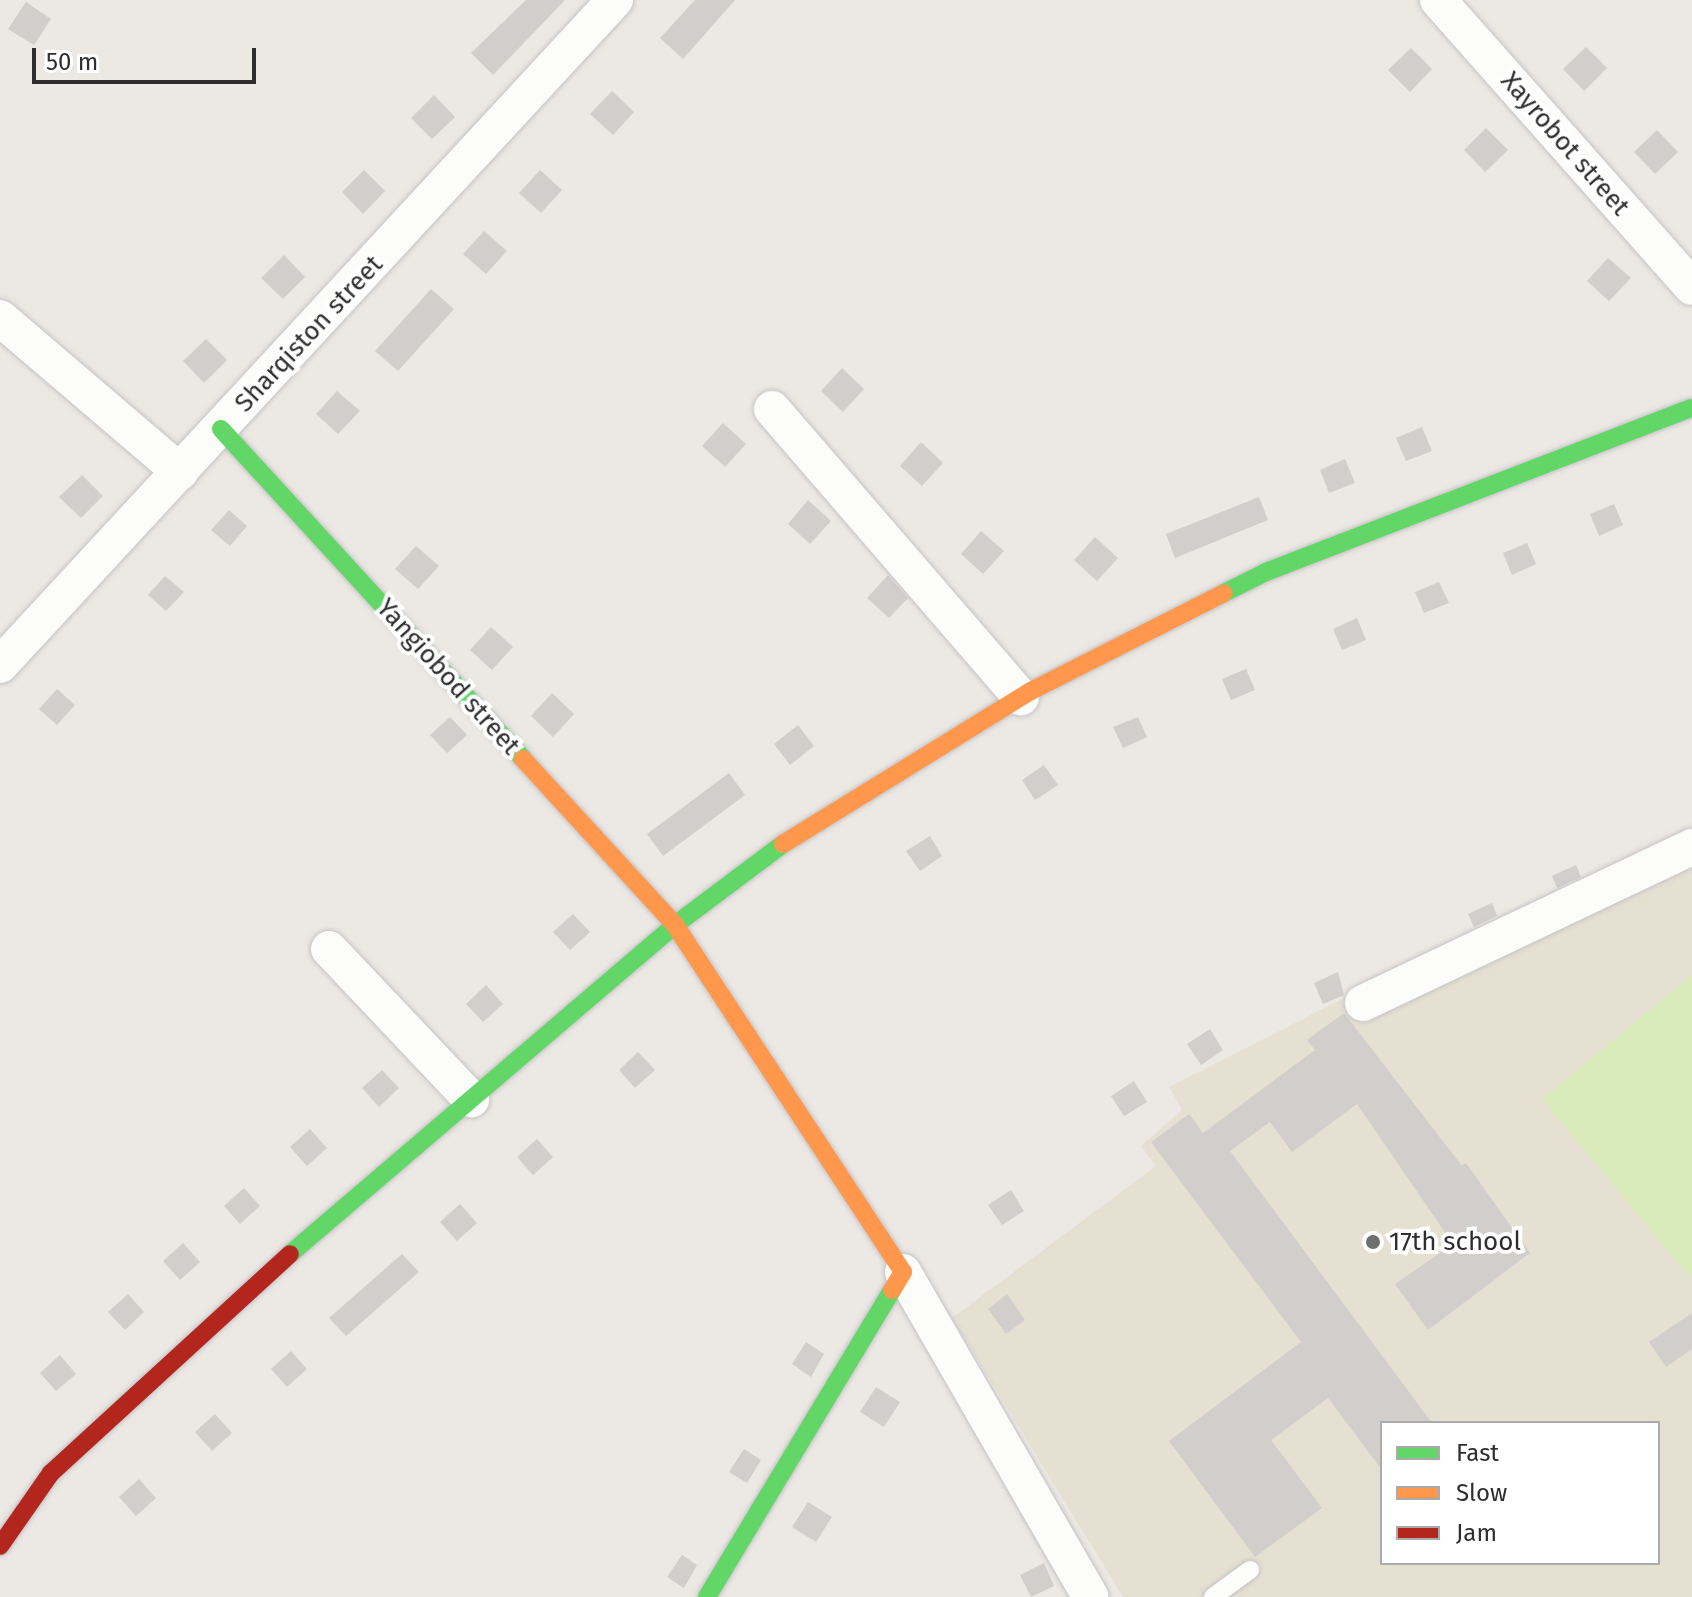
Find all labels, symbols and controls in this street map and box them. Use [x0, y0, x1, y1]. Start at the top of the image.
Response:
scale bar [36, 32, 260, 82]
text: 50 m [46, 48, 98, 76]
street label: Xayrobot street [1494, 66, 1636, 222]
street label: Sharqiston street [228, 249, 390, 419]
street label: Yangiobod street [370, 593, 526, 761]
place label: 17th school [1389, 1226, 1521, 1258]
marker: 17th school [1364, 1233, 1382, 1251]
legend [1380, 1421, 1660, 1565]
text: Fast [1456, 1439, 1499, 1467]
text: Slow [1456, 1479, 1507, 1507]
text: Jam [1456, 1519, 1497, 1547]

